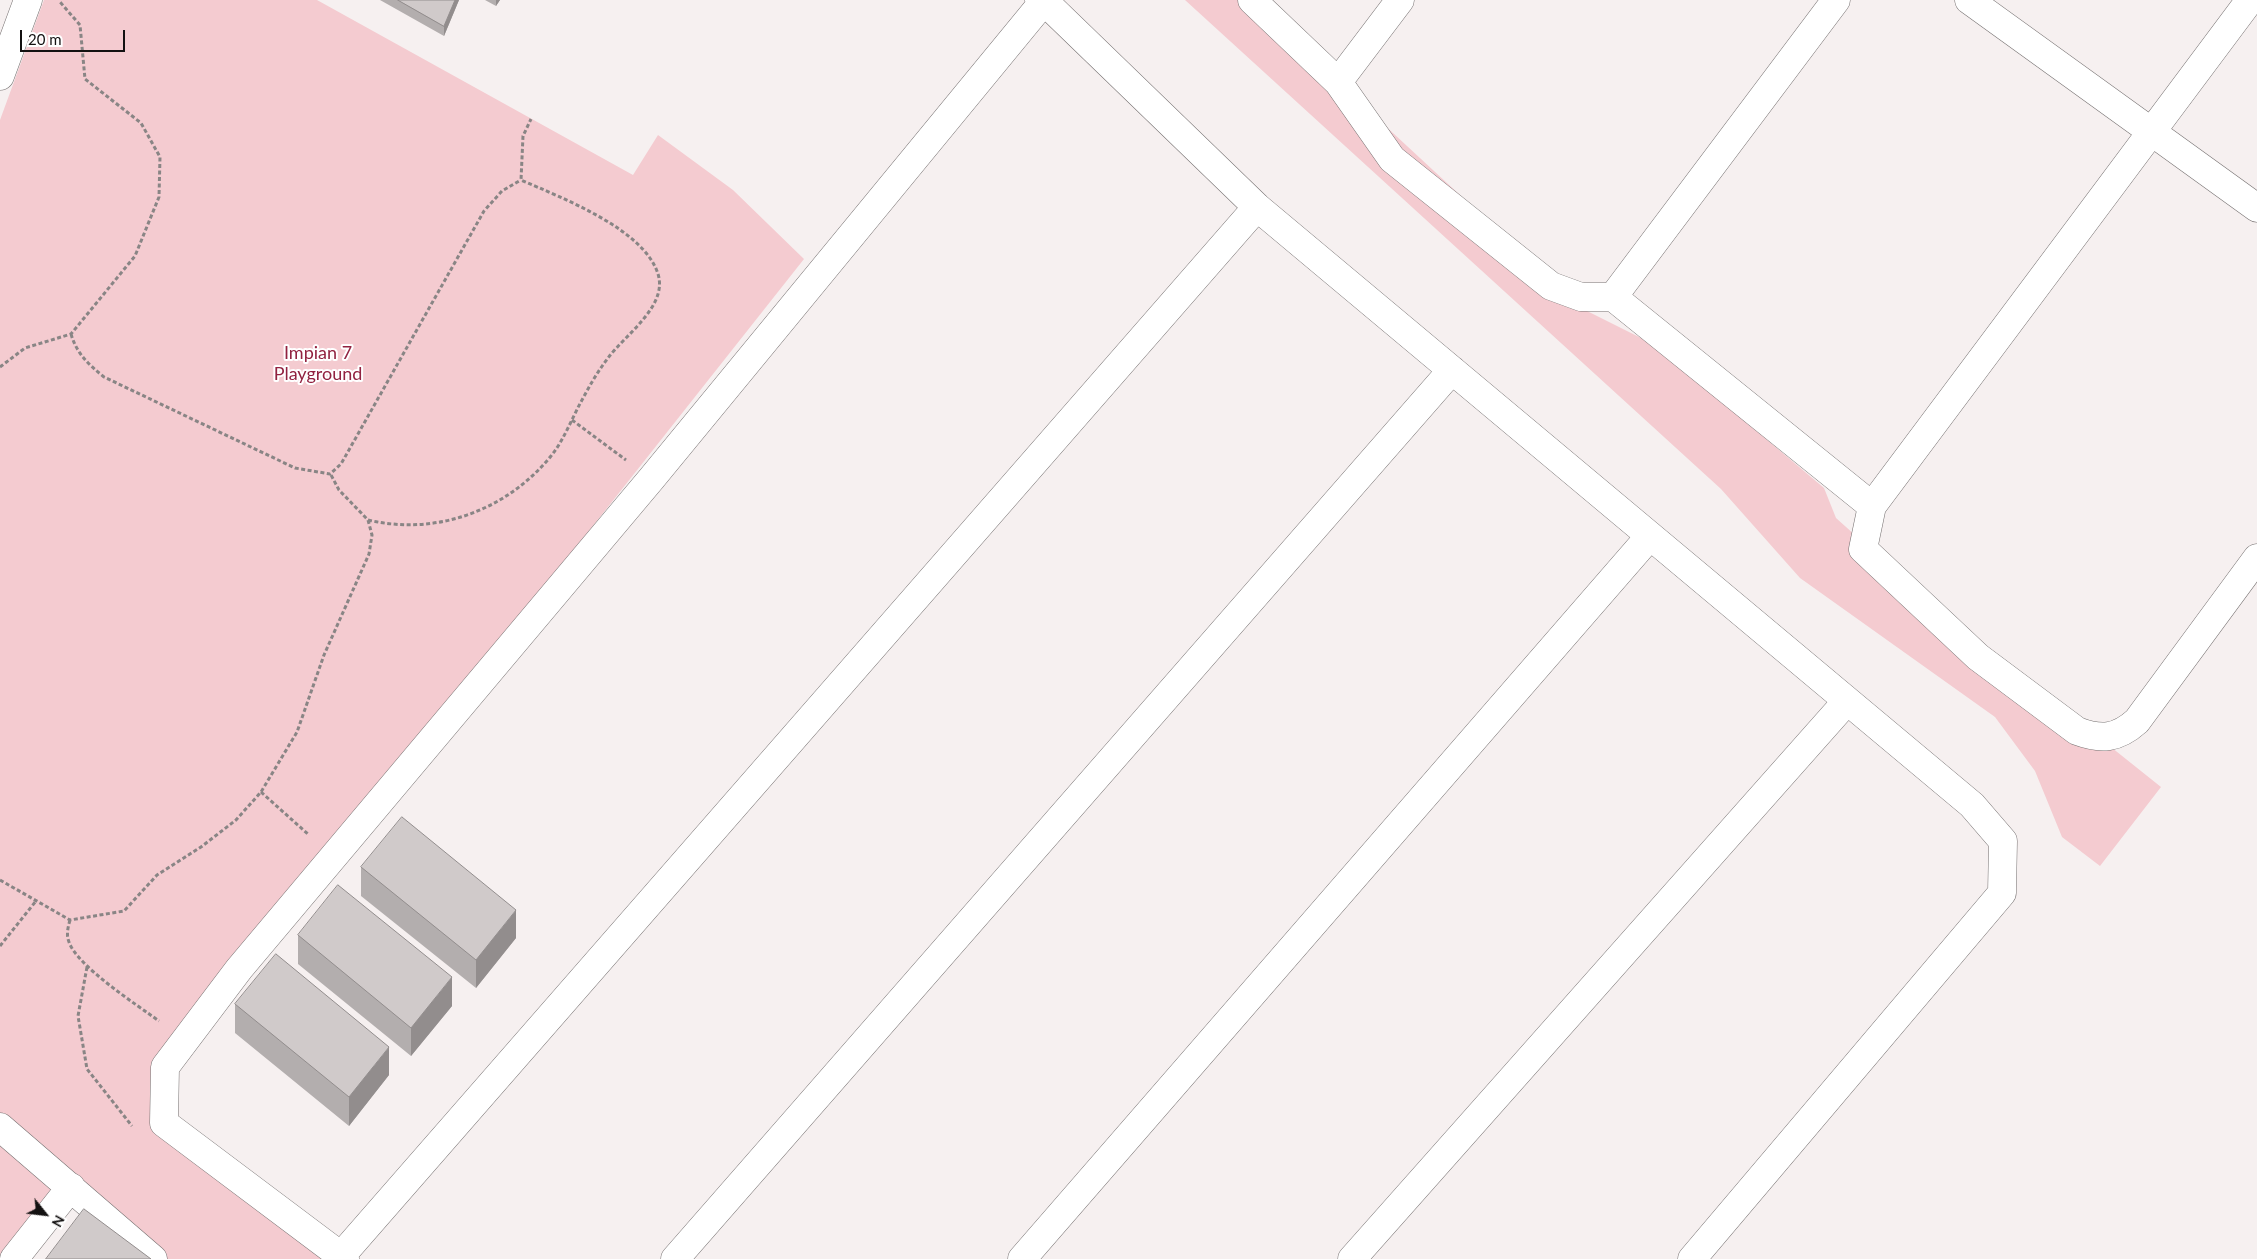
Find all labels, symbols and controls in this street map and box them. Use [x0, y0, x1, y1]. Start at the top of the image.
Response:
scale bar [22, 20, 128, 52]
text: 20 m [28, 30, 62, 48]
park label: Impian 7 Playground [274, 342, 362, 384]
north arrow [20, 1189, 70, 1239]
text: N [49, 1213, 69, 1230]

